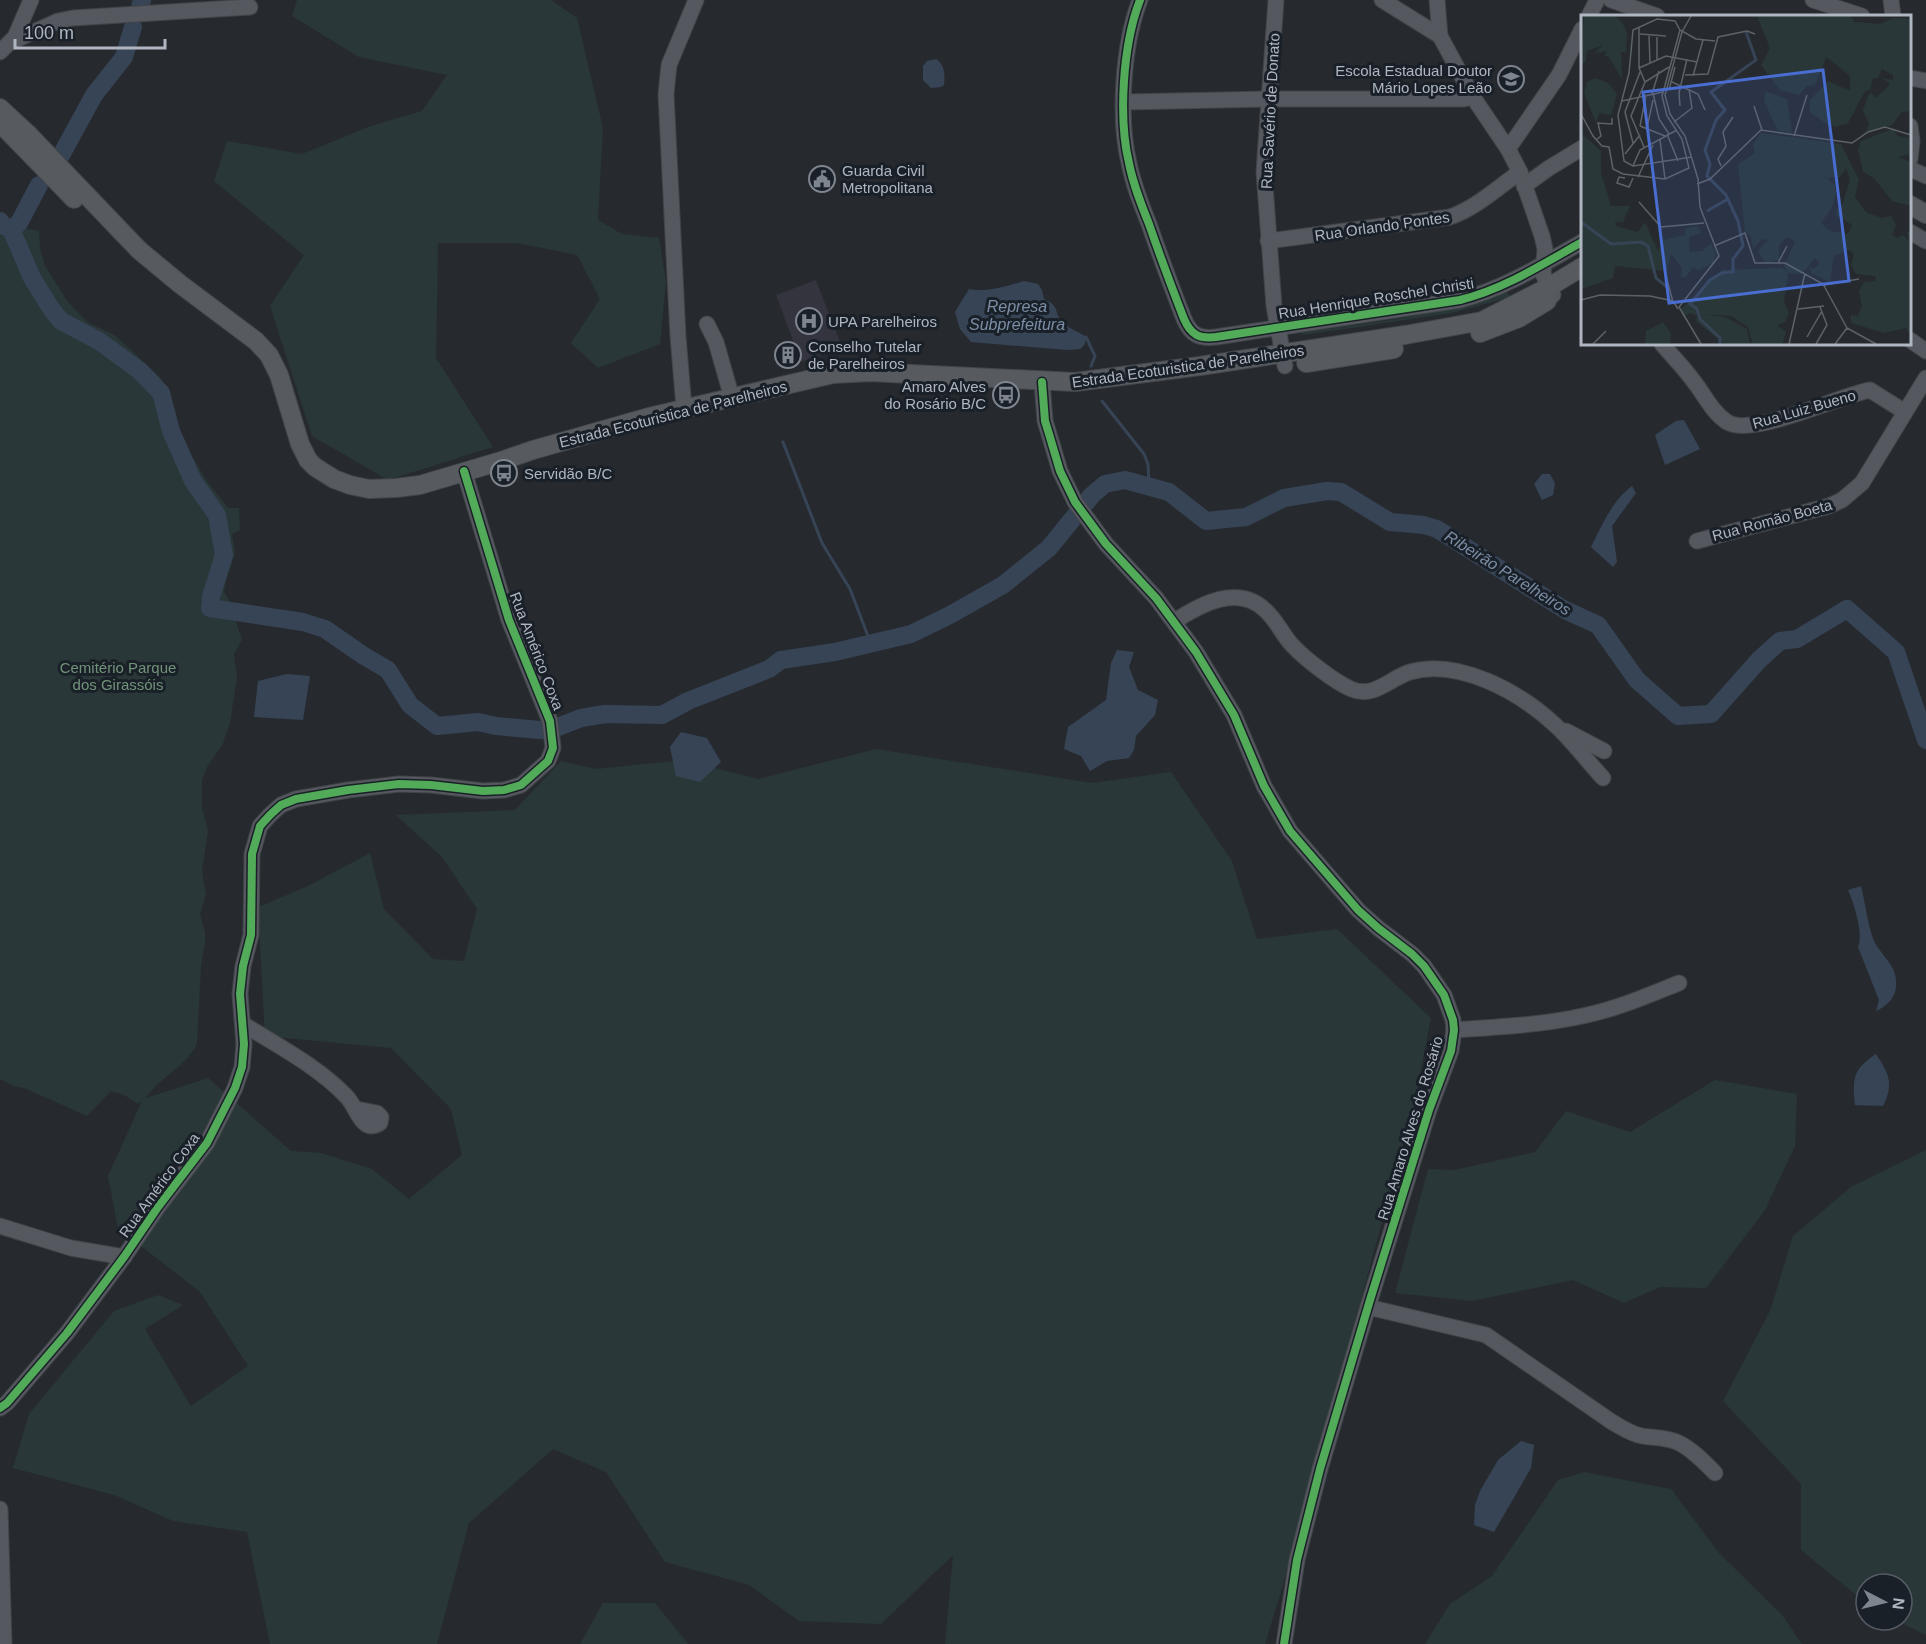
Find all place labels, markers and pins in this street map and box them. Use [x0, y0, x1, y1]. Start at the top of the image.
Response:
place label: Escola Estadual Doutor Mário Lopes Leão [1335, 62, 1492, 96]
school or university icon: Escola Estadual Doutor Mário Lopes Leão [1496, 64, 1526, 94]
place label: Guarda Civil Metropolitana [842, 162, 934, 196]
public building icon: Guarda Civil Metropolitana [807, 164, 837, 194]
hospital icon: UPA Parelheiros [794, 306, 824, 336]
place label: UPA Parelheiros [828, 313, 937, 330]
place label: Conselho Tutelar de Parelheiros [808, 338, 921, 372]
building icon: Conselho Tutelar de Parelheiros [773, 340, 803, 370]
place label: Amaro Alves do Rosário B/C [884, 378, 986, 412]
bus stop icon: Amaro Alves do Rosário B/C [991, 380, 1021, 410]
bus stop icon: Servidão B/C [489, 458, 519, 488]
place label: Servidão B/C [524, 465, 613, 482]

